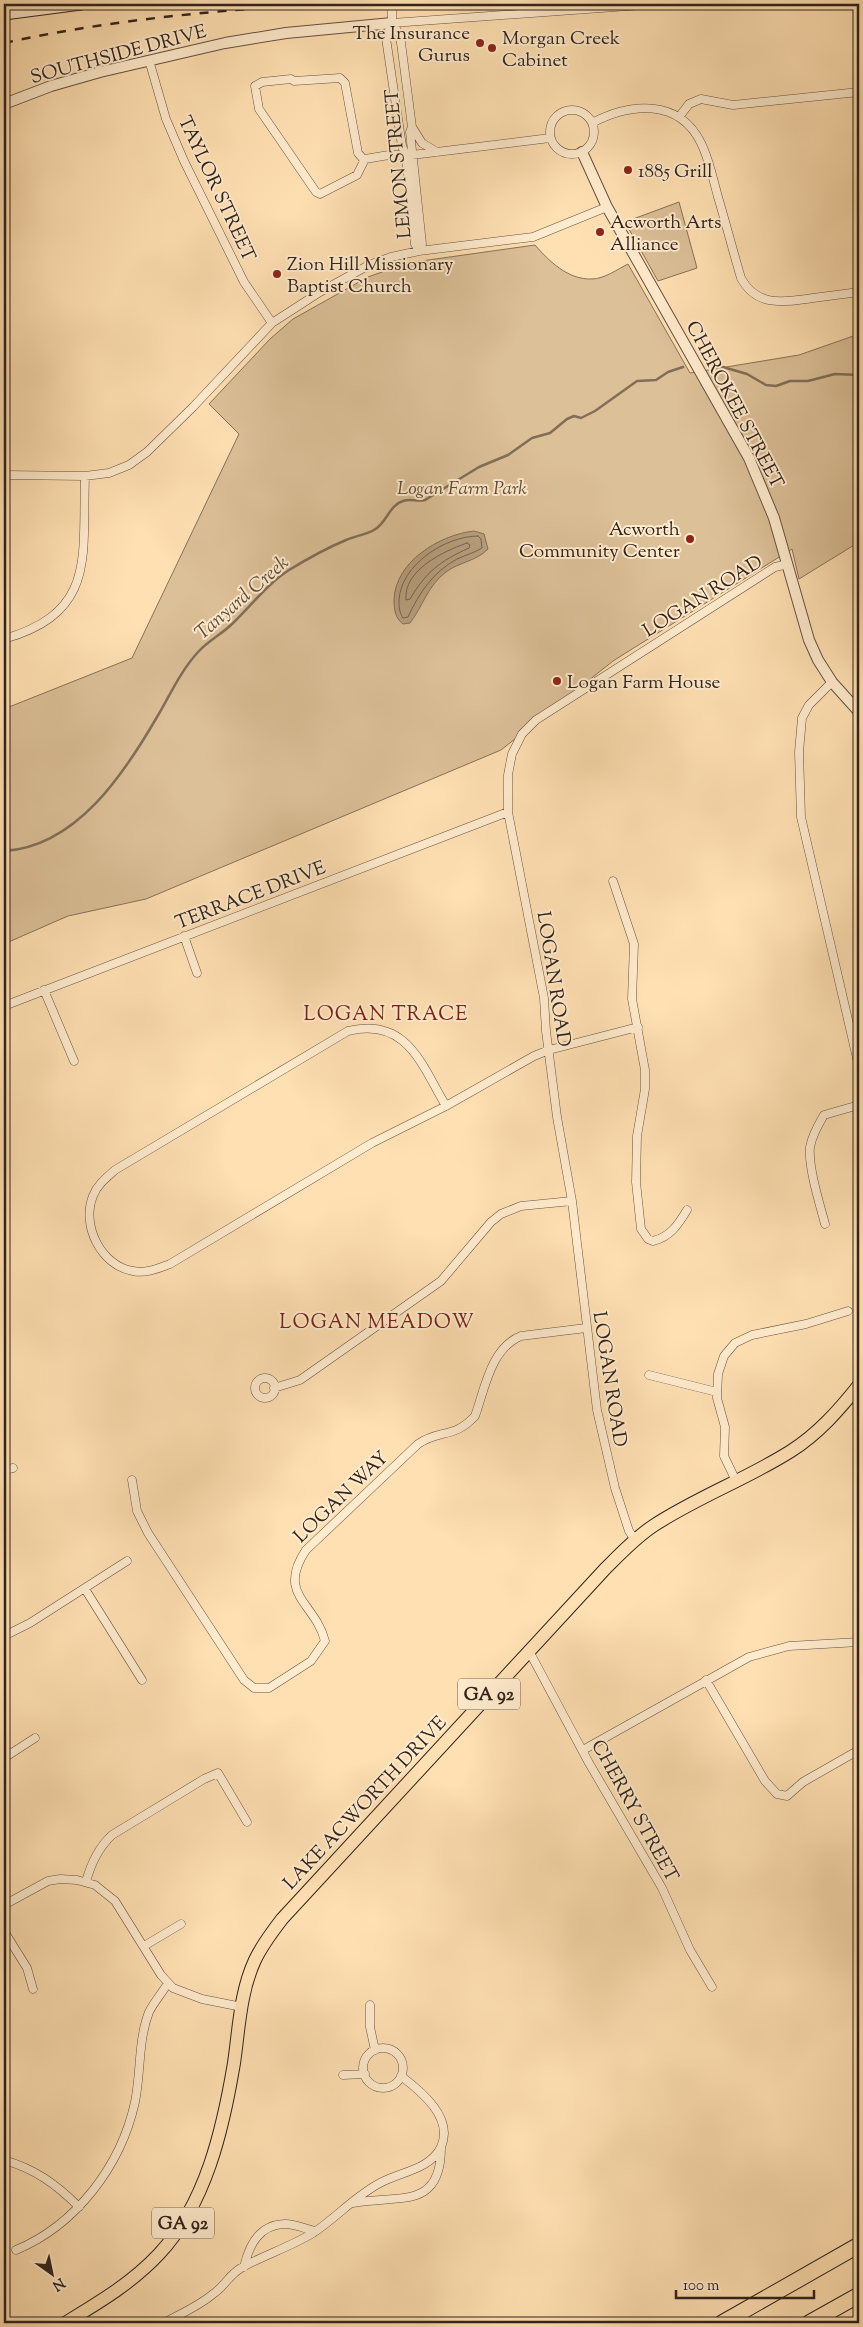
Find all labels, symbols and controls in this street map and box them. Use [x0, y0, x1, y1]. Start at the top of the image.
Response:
street label: SOUTHSIDE DRIVE [28, 19, 210, 92]
place label: The Insurance Gurus [353, 21, 470, 70]
place label: Morgan Creek Cabinet [502, 26, 621, 75]
marker: The Insurance Gurus [474, 37, 486, 49]
marker: Morgan Creek Cabinet [486, 42, 498, 54]
street label: LEMON STREET [380, 88, 419, 240]
street label: TAYLOR STREET [170, 112, 261, 266]
place label: 1885 Grill [638, 159, 713, 186]
marker: 1885 Grill [622, 164, 634, 176]
place label: Acworth Arts Alliance [610, 210, 722, 259]
marker: Acworth Arts Alliance [594, 226, 606, 238]
place label: Zion Hill Missionary Baptist Church [287, 252, 454, 301]
marker: Zion Hill Missionary Baptist Church [271, 268, 283, 280]
street label: CHEROKEE STREET [678, 316, 789, 494]
park label: Logan Farm Park [397, 476, 527, 503]
place label: Acworth Community Center [519, 517, 680, 566]
marker: Acworth Community Center [684, 533, 696, 545]
street label: LOGAN ROAD [638, 549, 768, 645]
water label: Tanyard Creek [189, 550, 296, 648]
place label: Logan Farm House [567, 670, 721, 697]
marker: Logan Farm House [551, 675, 563, 687]
street label: TERRACE DRIVE [172, 855, 331, 937]
street label: LOGAN ROAD [529, 910, 577, 1049]
district label: LOGAN TRACE [304, 1001, 468, 1030]
district label: LOGAN MEADOW [279, 1309, 475, 1338]
street label: LOGAN ROAD [585, 1310, 633, 1449]
street label: LOGAN WAY [288, 1445, 395, 1550]
road number: GA 92 [458, 1678, 520, 1710]
street label: LAKE ACWORTH DRIVE [278, 1710, 454, 1897]
street label: CHERRY STREET [584, 1735, 684, 1887]
road number: GA 92 [152, 2208, 214, 2238]
north arrow [28, 2250, 78, 2300]
scale bar [676, 2267, 813, 2299]
text: N [48, 2272, 68, 2295]
text: 100 m [683, 2276, 720, 2297]

